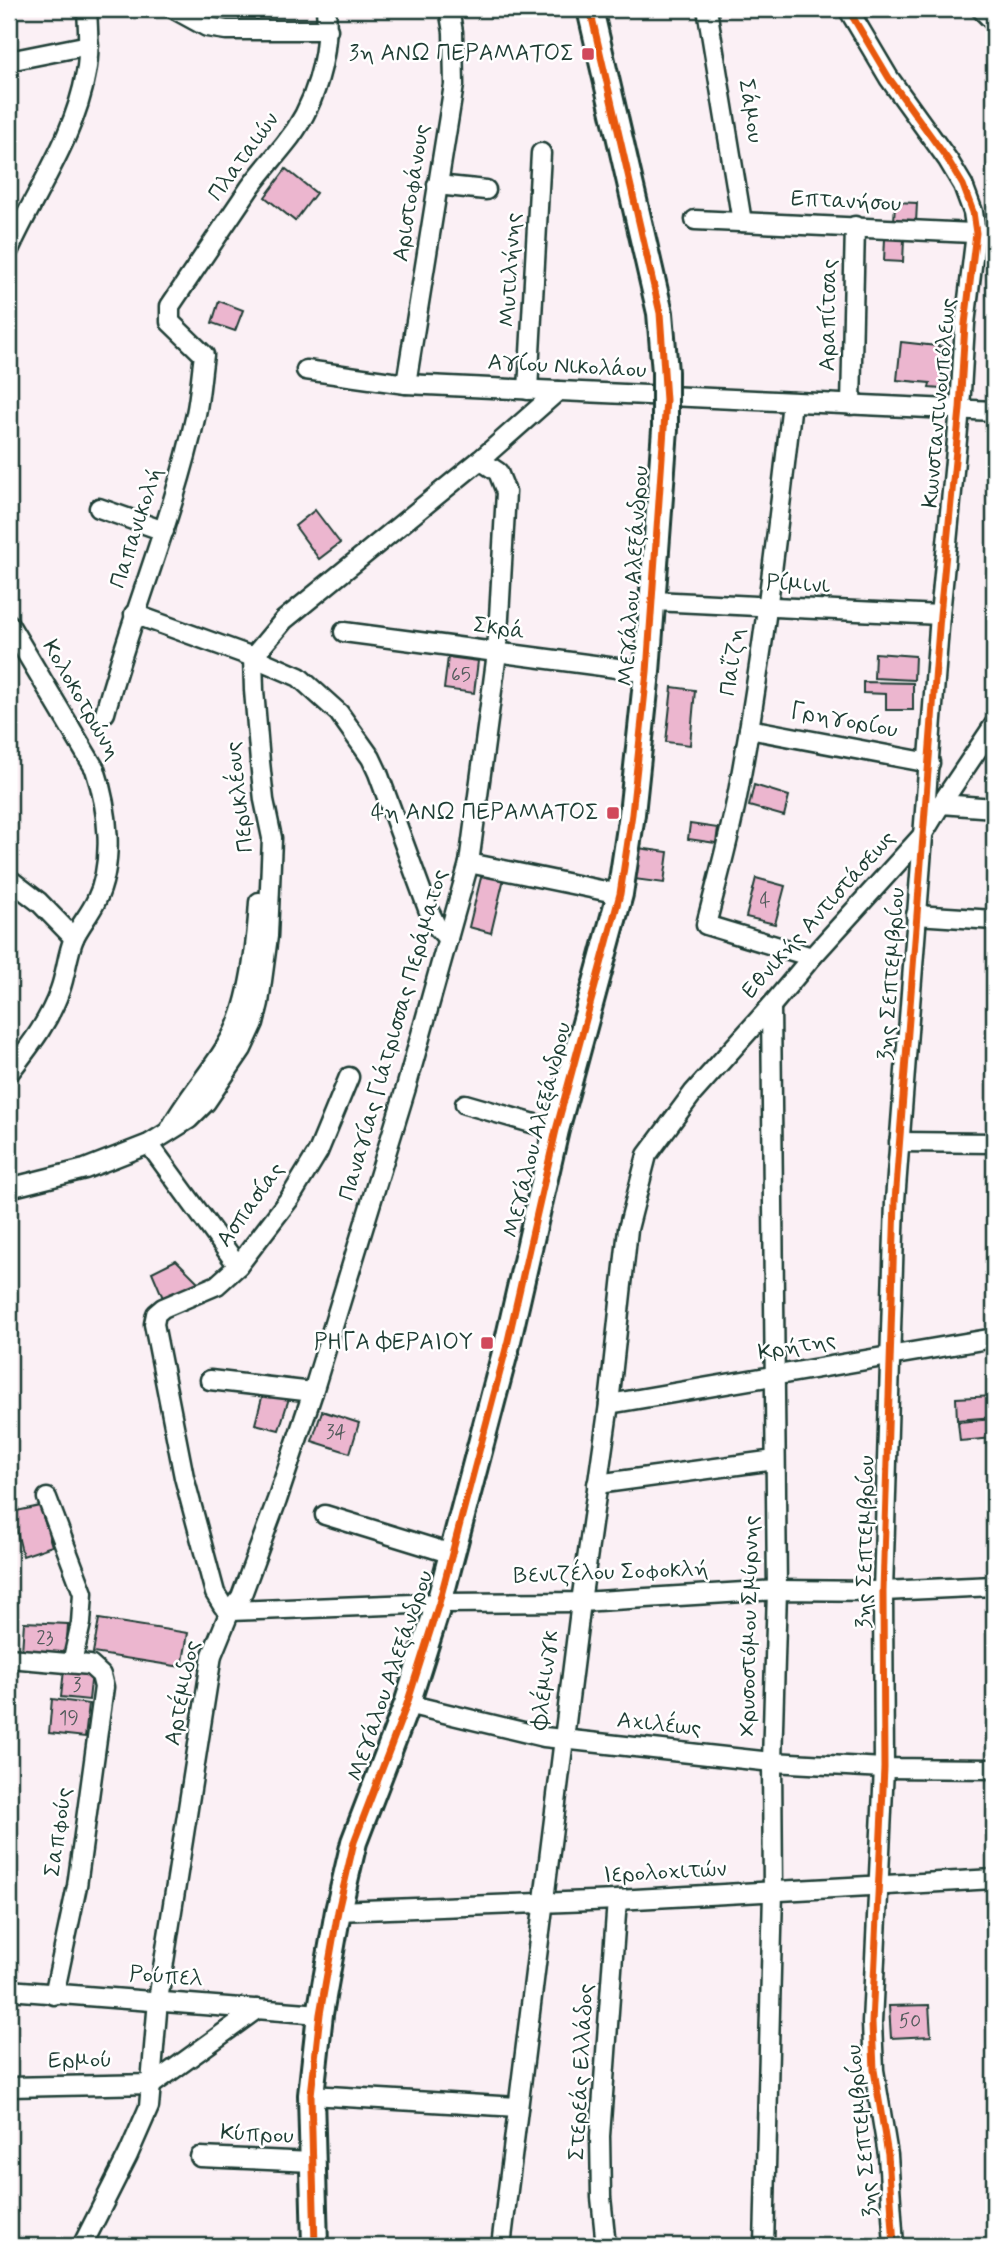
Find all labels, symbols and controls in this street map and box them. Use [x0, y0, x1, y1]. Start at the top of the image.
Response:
place label: 3η ΑΝΩ ΠΕΡΑΜΑΤΟΣ [349, 39, 574, 69]
marker: 3η ΑΝΩ ΠΕΡΑΜΑΤΟΣ [580, 46, 596, 62]
street label: Σάμου [730, 77, 770, 145]
street label: Πλαταιών [201, 106, 287, 208]
street label: Αριστοφάνους [386, 122, 438, 264]
street label: Επτανήσου [790, 184, 902, 220]
street label: Μυτιλήνης [493, 212, 529, 328]
street label: Αραπίτσας [813, 258, 845, 372]
street label: Κωνσταντινουπόλεως [916, 297, 964, 509]
street label: Αγίου Νικολάου [487, 348, 647, 386]
street label: Παπανικολή [103, 464, 171, 592]
street label: Μεγάλου Αλεξάνδρου [611, 465, 657, 687]
street label: Ρίμινι [765, 568, 831, 602]
street label: Σκρά [471, 611, 527, 647]
street label: Παΐζη [713, 626, 753, 698]
street label: Κολοκοτρώνη [35, 635, 127, 765]
house number: 65 [451, 663, 471, 688]
street label: Γρηγορίου [788, 696, 900, 746]
street label: Περικλέους [216, 740, 262, 855]
place label: 4η ΑΝΩ ΠΕΡΑΜΑΤΟΣ [371, 798, 599, 828]
marker: 4η ΑΝΩ ΠΕΡΑΜΑΤΟΣ [605, 805, 621, 821]
street label: Εθνικής Αντιστάσεως [735, 825, 903, 1005]
street label: Παναγίας Γιάτρισσας Περάματος [332, 866, 456, 1204]
street label: 3ης Σεπτεμβρίου [871, 886, 913, 1062]
house number: 4 [759, 889, 771, 914]
street label: Μεγάλου Αλεξάνδρου [497, 1019, 579, 1241]
street label: Ασπασίας [210, 1157, 292, 1253]
street label: Κρήτης [756, 1325, 838, 1369]
place label: ΡΗΓΑ ΦΕΡΑΙΟΥ [314, 1328, 473, 1358]
marker: ΡΗΓΑ ΦΕΡΑΙΟΥ [479, 1335, 495, 1351]
house number: 34 [326, 1420, 346, 1445]
street label: 3ης Σεπτεμβρίου [849, 1455, 883, 1629]
street label: Χρυσοστόμου Σμύρνης [733, 1515, 767, 1737]
street label: Βενιζέλου Σοφοκλή [513, 1553, 709, 1591]
street label: Μεγάλου Αλεξάνδρου [341, 1567, 441, 1785]
house number: 23 [36, 1626, 54, 1651]
street label: Φλέμινγκ [523, 1628, 567, 1732]
street label: Αρτέμιδος [156, 1637, 208, 1748]
house number: 3 [73, 1673, 82, 1698]
street label: Αχιλέως [615, 1704, 703, 1744]
house number: 19 [59, 1706, 79, 1731]
street label: Σαπφούς [38, 1785, 80, 1879]
street label: Ιερολοχιτών [603, 1855, 727, 1891]
street label: Ρούπελ [128, 1959, 204, 1995]
street label: Στερεάς Ελλάδος [562, 1983, 602, 2161]
house number: 50 [899, 2009, 921, 2034]
street label: 3ης Σεπτεμβρίου [839, 2043, 887, 2219]
street label: Ερμού [48, 2045, 112, 2077]
street label: Κύπρου [220, 2118, 294, 2152]

